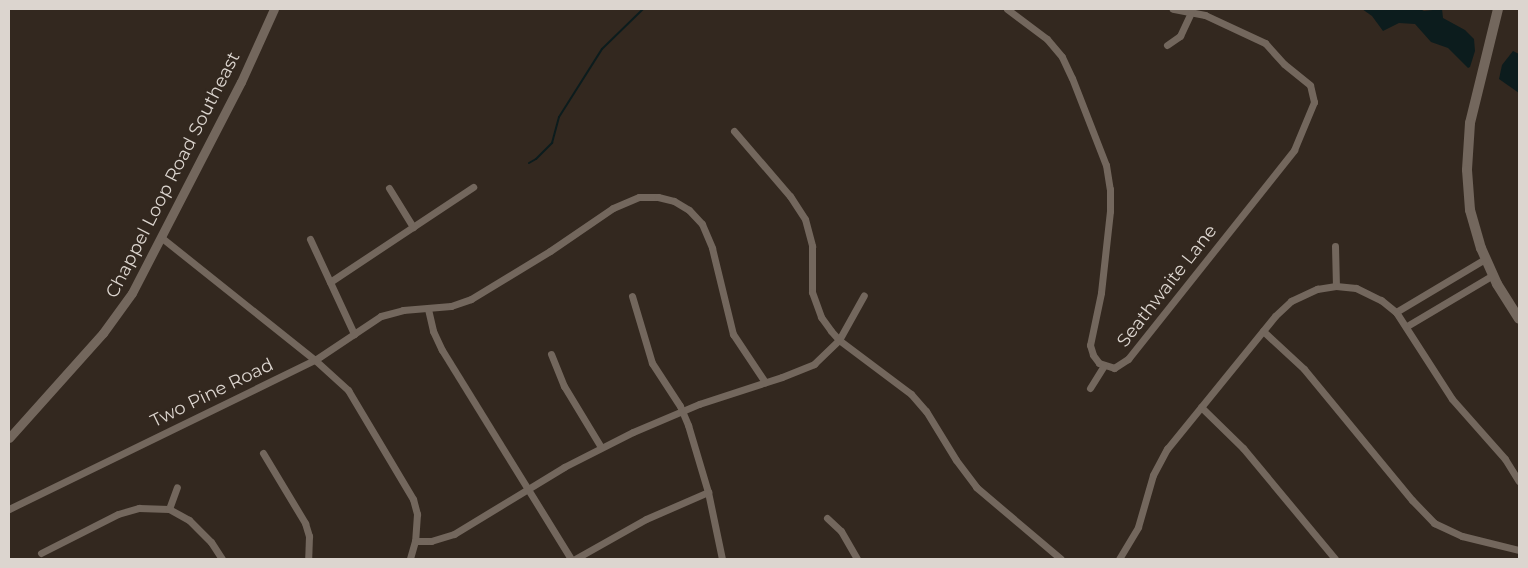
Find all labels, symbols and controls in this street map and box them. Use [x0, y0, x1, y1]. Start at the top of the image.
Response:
street label: Chappel Loop Road Southeast [101, 48, 245, 302]
street label: Seathwaite Lane [1113, 221, 1221, 351]
street label: Two Pine Road [147, 354, 277, 432]

